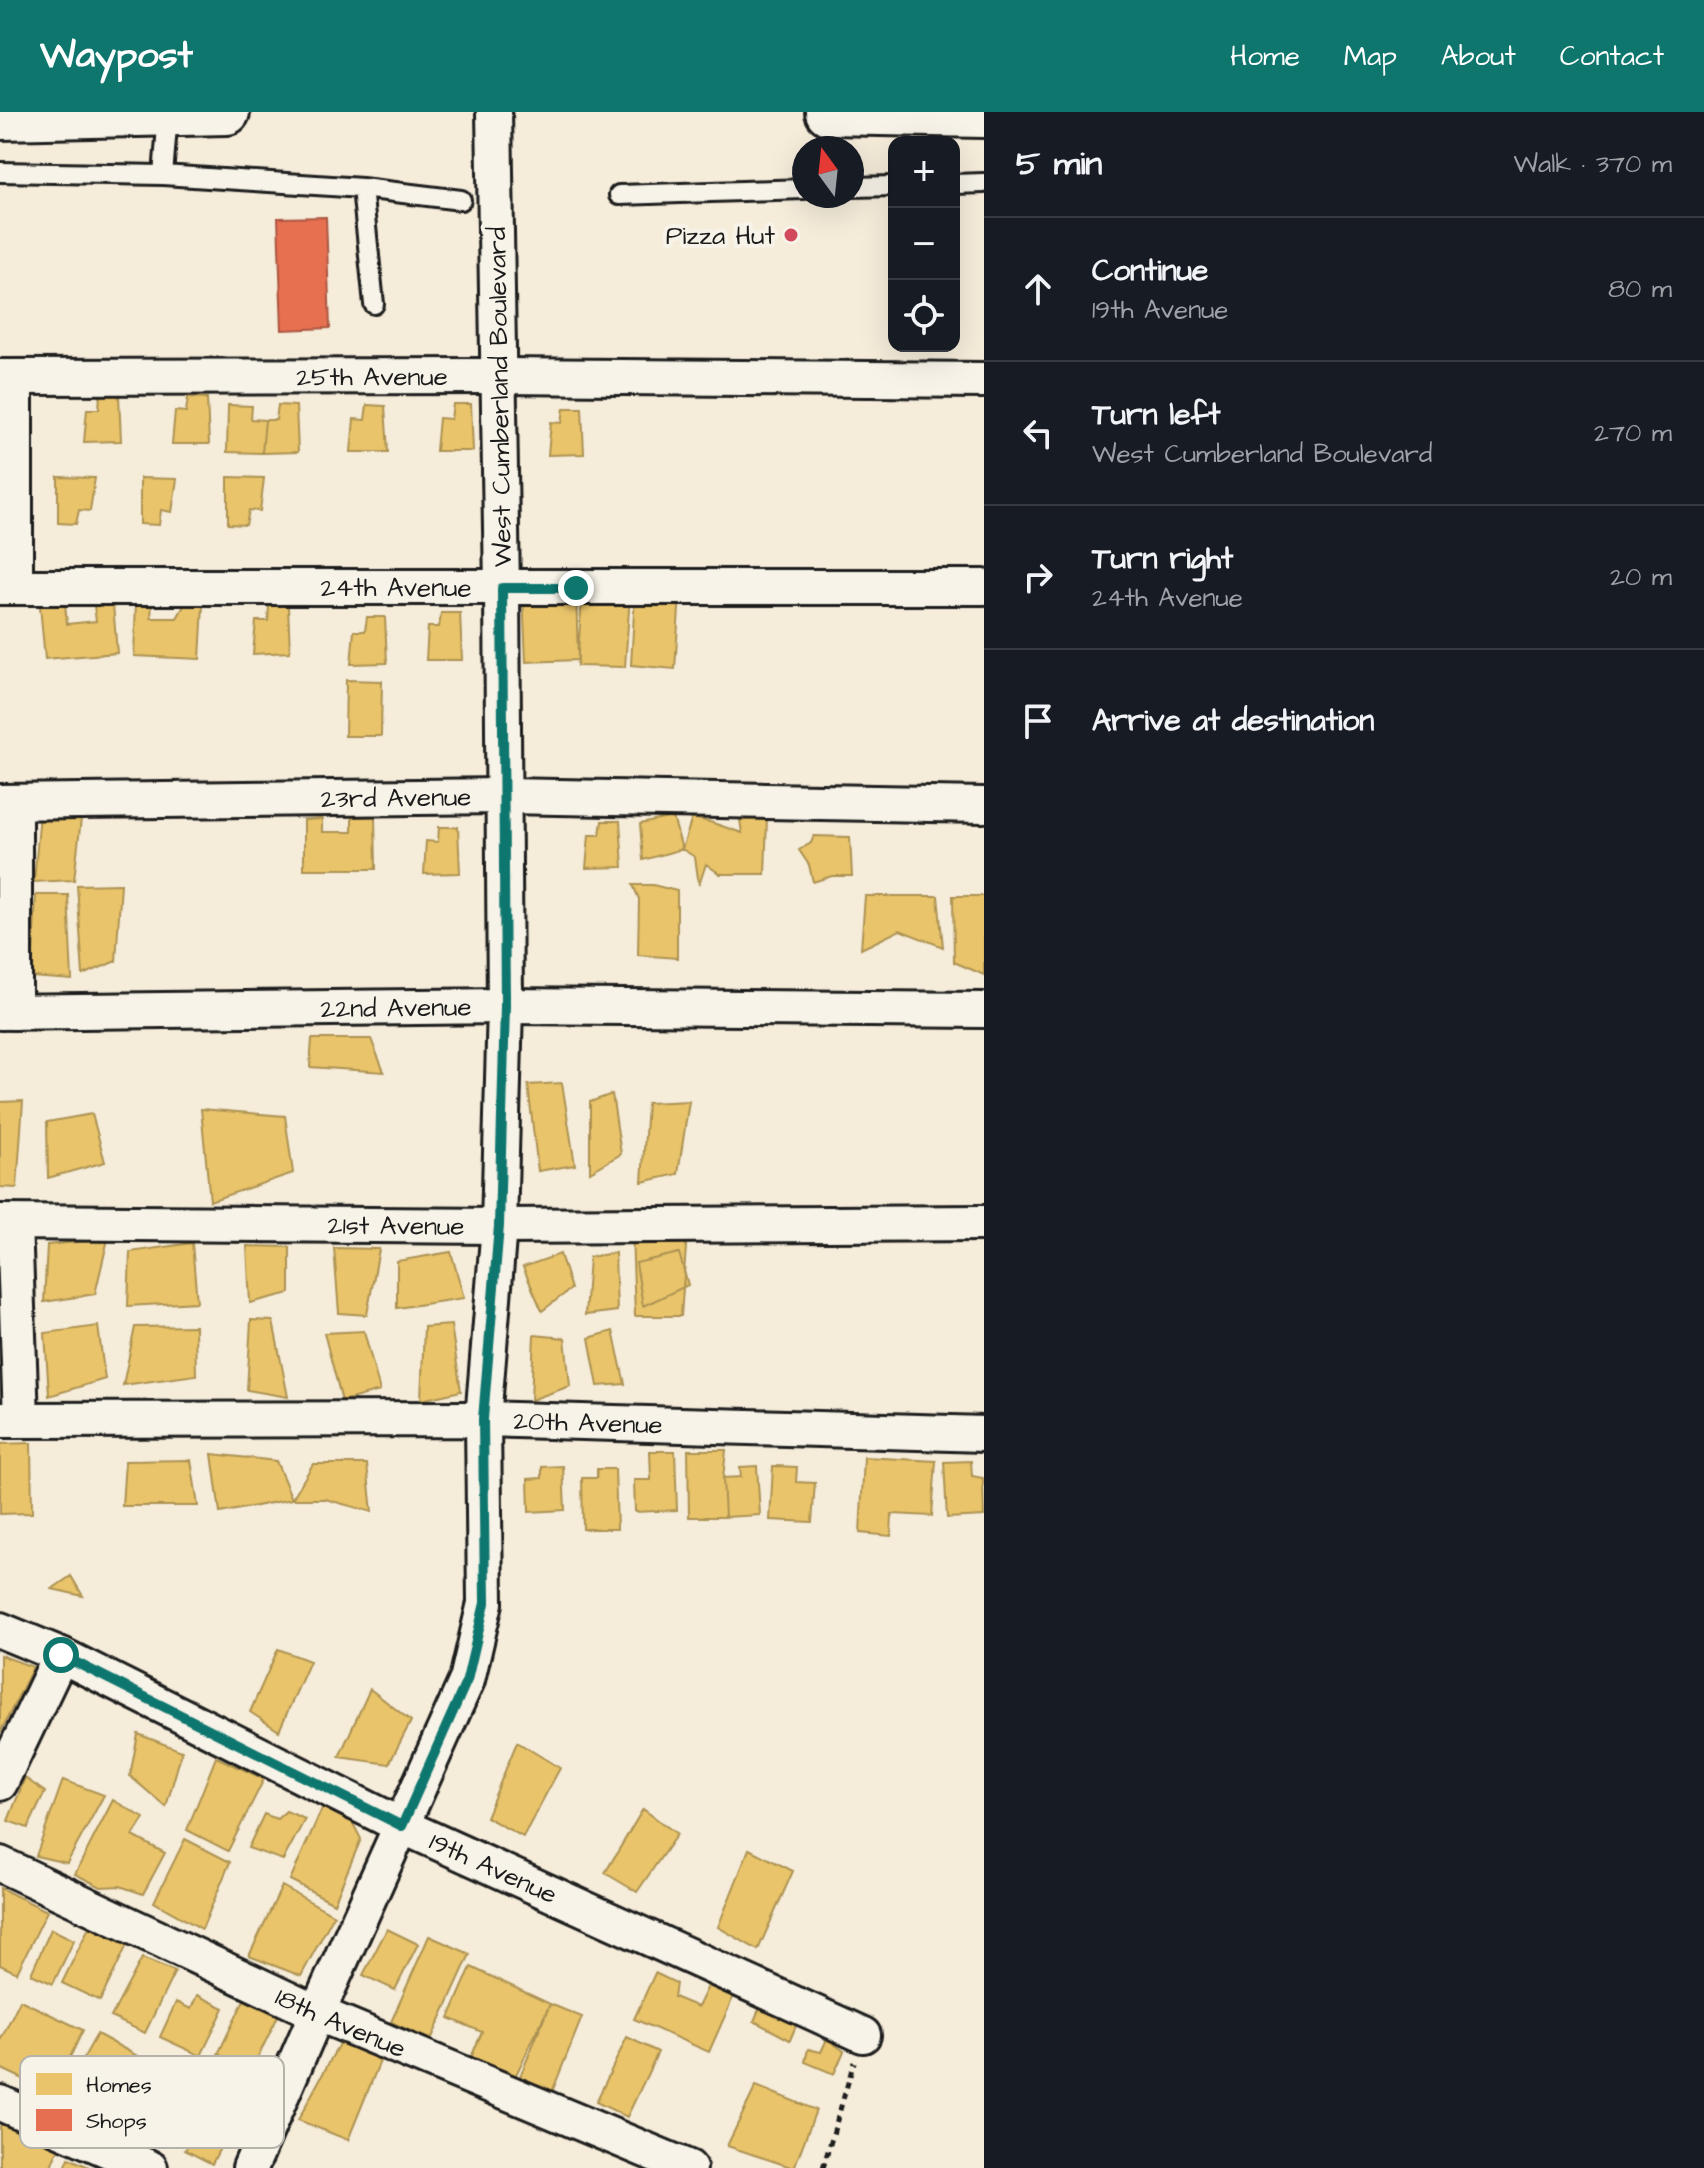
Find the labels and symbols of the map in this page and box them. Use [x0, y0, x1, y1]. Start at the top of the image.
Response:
north arrow [792, 136, 864, 208]
place label: Pizza Hut [666, 218, 775, 254]
marker: Pizza Hut [782, 226, 800, 244]
street label: West Cumberland Boulevard [479, 227, 521, 567]
street label: 25th Avenue [296, 359, 448, 395]
street label: 24th Avenue [321, 570, 471, 606]
route end [558, 570, 594, 606]
street label: 23rd Avenue [320, 779, 472, 817]
street label: 22nd Avenue [320, 989, 472, 1027]
street label: 21st Avenue [327, 1208, 464, 1245]
street label: 20th Avenue [513, 1403, 663, 1443]
route start [43, 1637, 79, 1673]
street label: 19th Avenue [424, 1824, 563, 1913]
street label: 18th Avenue [270, 1979, 411, 2067]
legend [20, 2056, 284, 2148]
text: Homes [86, 2070, 152, 2101]
text: Shops [86, 2106, 147, 2137]

